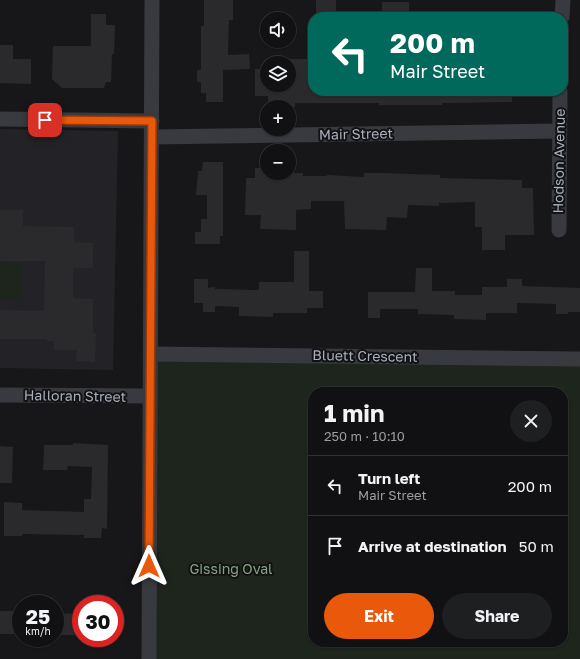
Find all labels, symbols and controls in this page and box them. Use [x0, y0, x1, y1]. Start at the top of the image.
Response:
map controls [260, 12, 296, 180]
button: sound [260, 12, 296, 48]
text: 200 m [390, 26, 475, 59]
icon: left [324, 28, 376, 80]
button: layers [260, 56, 296, 92]
text: Mair Street [390, 60, 485, 82]
button: + [260, 100, 296, 136]
pin [28, 103, 62, 137]
street label: Hodson Avenue [549, 108, 568, 214]
icon: arrive [34, 109, 56, 131]
street label: Mair Street [319, 124, 393, 143]
button: − [260, 144, 296, 180]
street label: Bluett Crescent [312, 346, 418, 365]
street label: Halloran Street [24, 386, 126, 405]
text: 1 min [324, 398, 384, 427]
button: close [510, 400, 552, 442]
text: 250 m · 10:10 [324, 428, 405, 444]
text: Turn left [358, 469, 420, 487]
icon: left [324, 475, 346, 497]
text: 200 m [508, 477, 552, 495]
text: Mair Street [358, 487, 427, 503]
icon: arrive [324, 535, 346, 557]
text: Arrive at destination [358, 537, 507, 555]
text: 50 m [519, 537, 554, 555]
position arrow [128, 545, 170, 587]
park label: Gissing Oval [189, 560, 273, 577]
button: Exit [324, 593, 434, 639]
button: Share [442, 593, 552, 639]
speed limit sign: 30 [72, 595, 124, 647]
text: 25 [26, 604, 50, 628]
text: km/h [25, 625, 51, 637]

